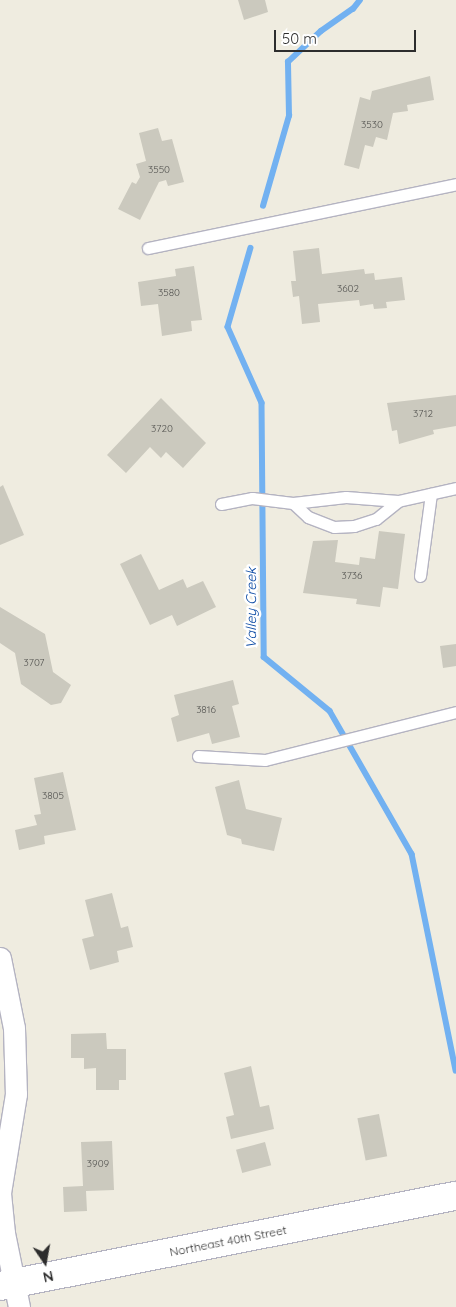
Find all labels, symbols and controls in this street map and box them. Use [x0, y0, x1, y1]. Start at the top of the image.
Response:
scale bar [276, 20, 418, 52]
text: 50 m [282, 29, 317, 48]
house number: 3530 [361, 119, 383, 131]
house number: 3550 [148, 164, 170, 176]
house number: 3602 [337, 283, 359, 295]
house number: 3580 [158, 287, 180, 299]
house number: 3712 [413, 408, 433, 420]
house number: 3720 [151, 423, 173, 435]
water label: Valley Creek [243, 567, 259, 649]
house number: 3736 [342, 570, 362, 582]
house number: 3707 [24, 657, 44, 669]
house number: 3816 [196, 704, 216, 716]
house number: 3805 [42, 790, 64, 802]
house number: 3909 [87, 1158, 109, 1170]
street label: Northeast 40th Street [168, 1223, 288, 1259]
north arrow [20, 1237, 70, 1287]
text: N [41, 1267, 55, 1287]

